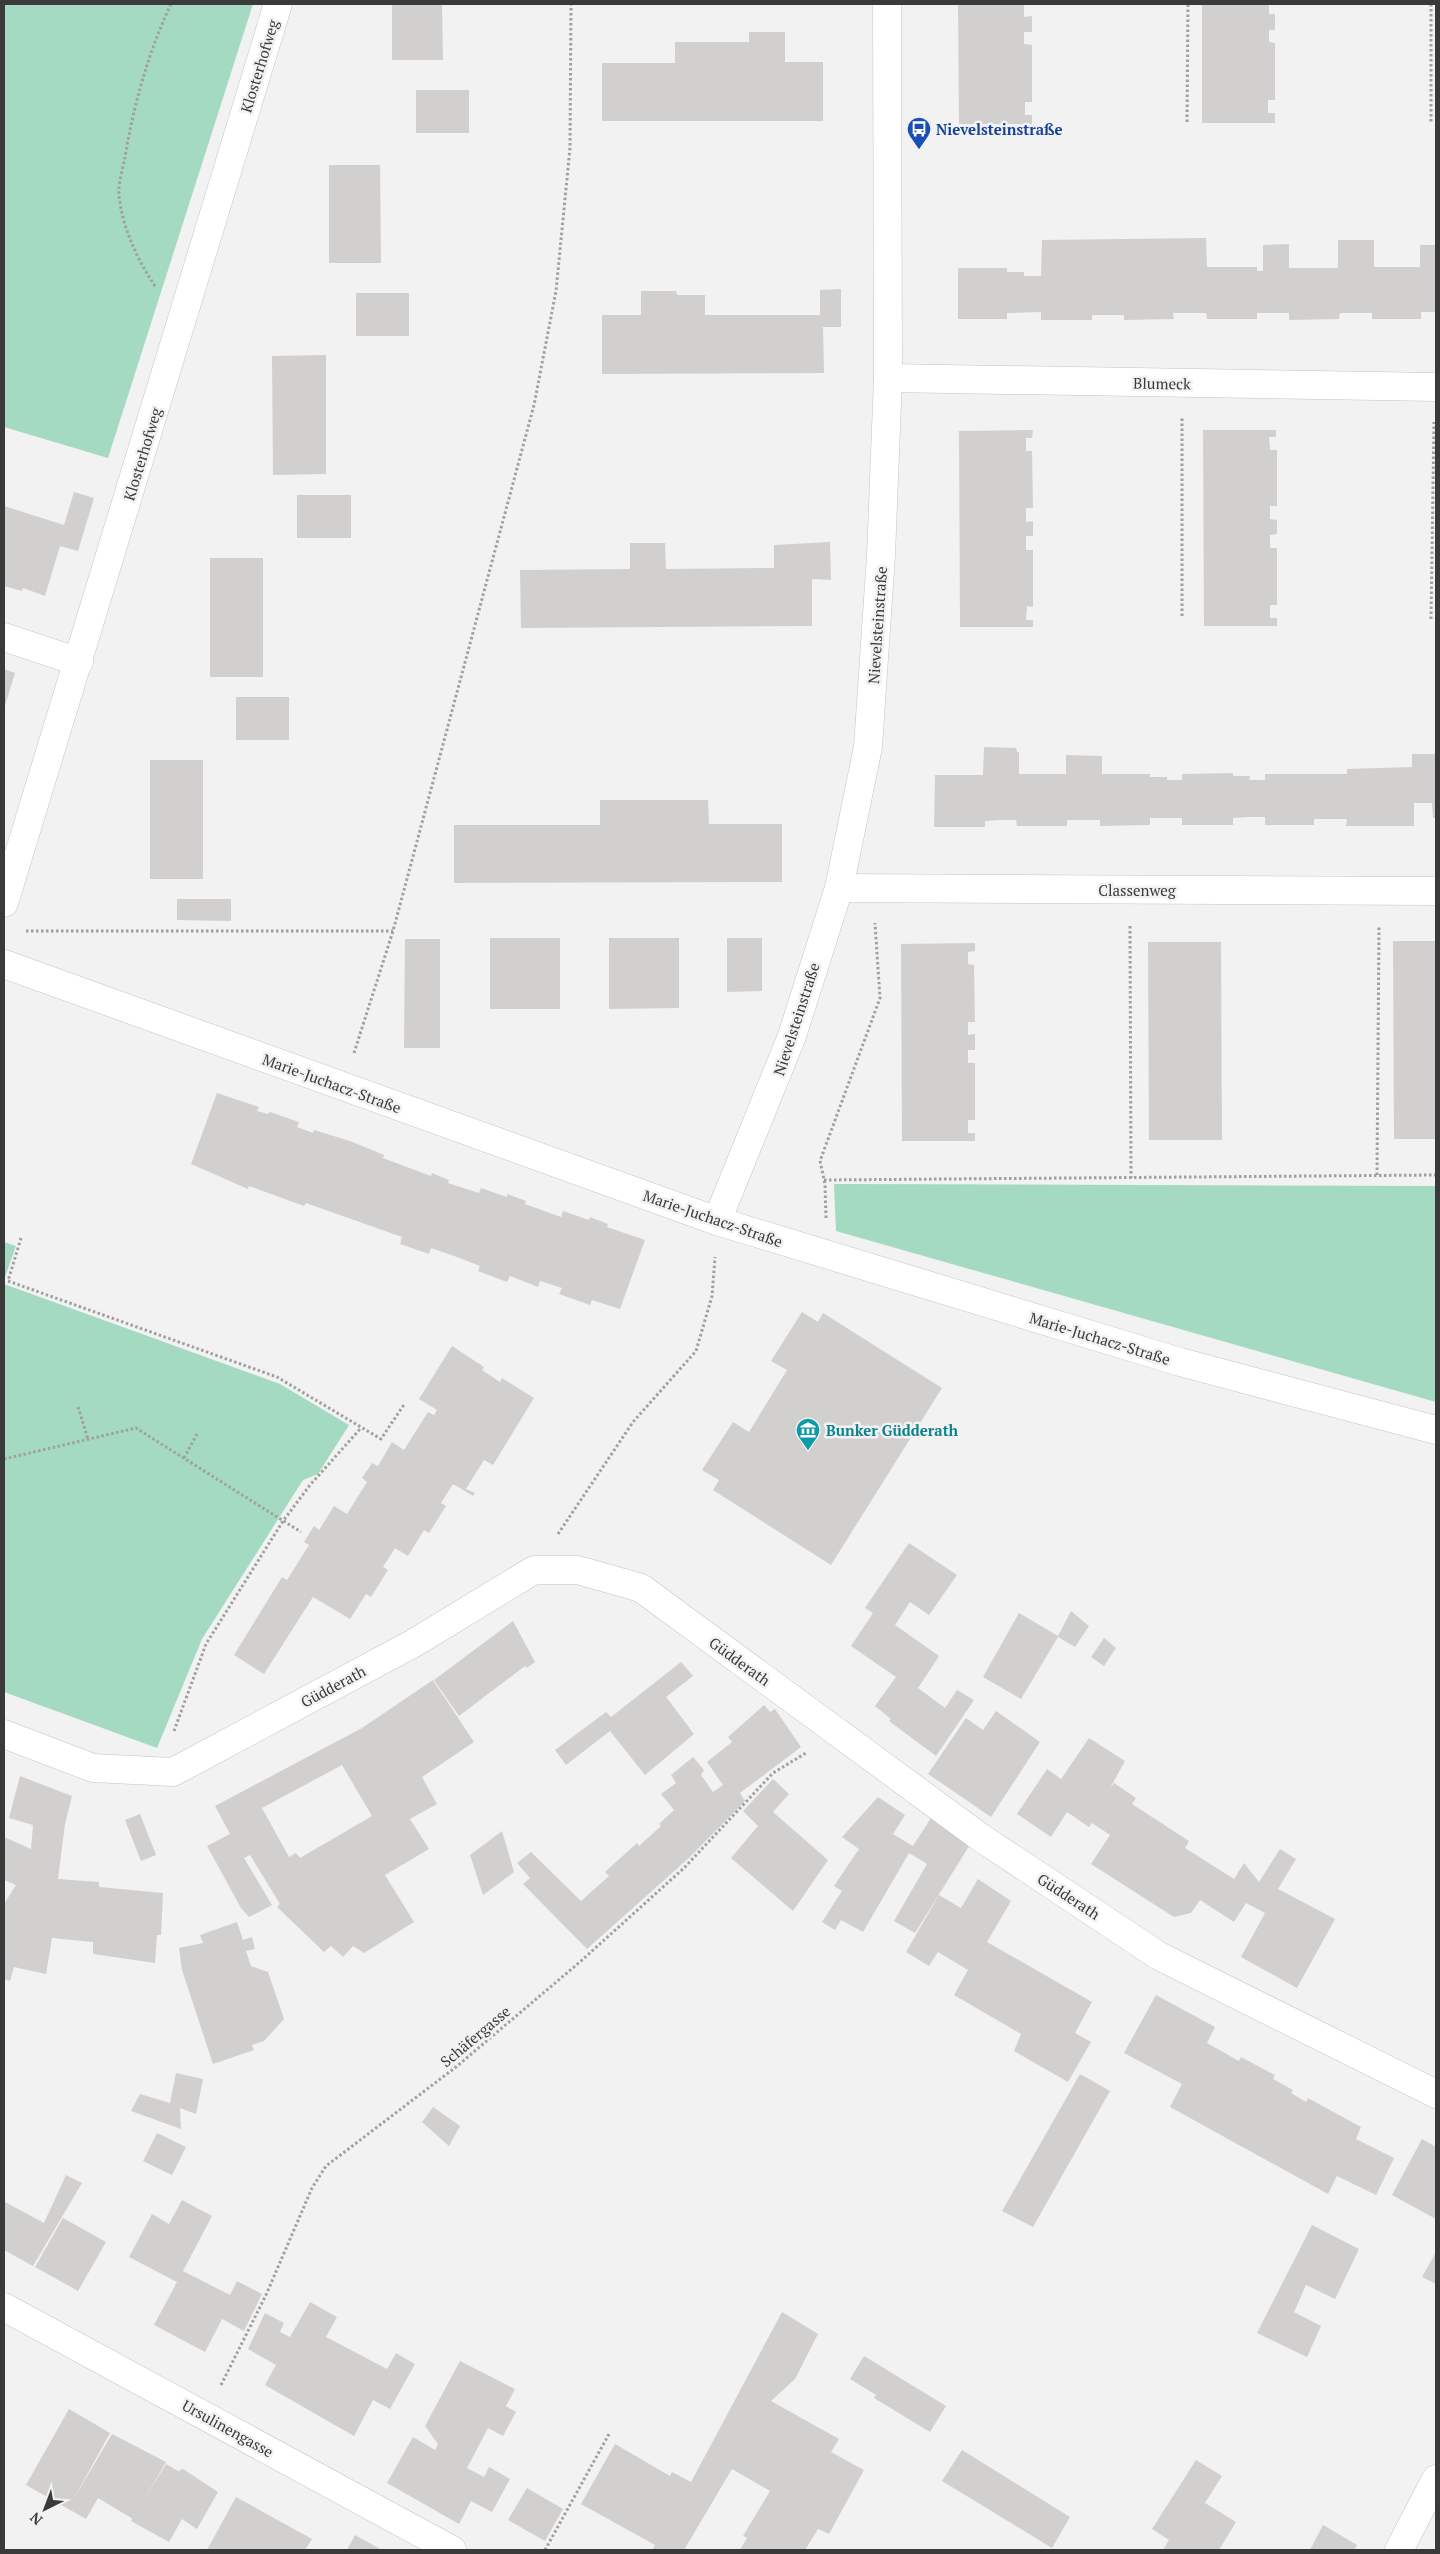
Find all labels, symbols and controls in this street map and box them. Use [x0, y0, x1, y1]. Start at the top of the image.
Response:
street label: Klosterhofweg [235, 16, 283, 115]
bus stop icon: Nievelsteinstraße [906, 116, 932, 150]
place label: Nievelsteinstraße [936, 119, 1063, 139]
street label: Blumeck [1133, 372, 1191, 394]
street label: Klosterhofweg [118, 404, 166, 503]
street label: Nievelsteinstraße [863, 566, 891, 684]
street label: Classenweg [1098, 880, 1177, 900]
street label: Nievelsteinstraße [768, 960, 824, 1078]
street label: Marie-Juchacz-Straße [260, 1049, 404, 1117]
street label: Marie-Juchacz-Straße [641, 1185, 785, 1251]
street label: Marie-Juchacz-Straße [1027, 1307, 1173, 1369]
museum icon: Bunker Güdderath [795, 1417, 821, 1451]
place label: Bunker Güdderath [826, 1420, 959, 1440]
street label: Güdderath [705, 1632, 775, 1690]
street label: Güdderath [297, 1660, 369, 1711]
street label: Güdderath [1034, 1868, 1104, 1924]
street label: Schäfergasse [436, 2001, 514, 2071]
street label: Ursulinengasse [179, 2395, 277, 2461]
north arrow [20, 2484, 70, 2534]
text: N [25, 2508, 46, 2530]

